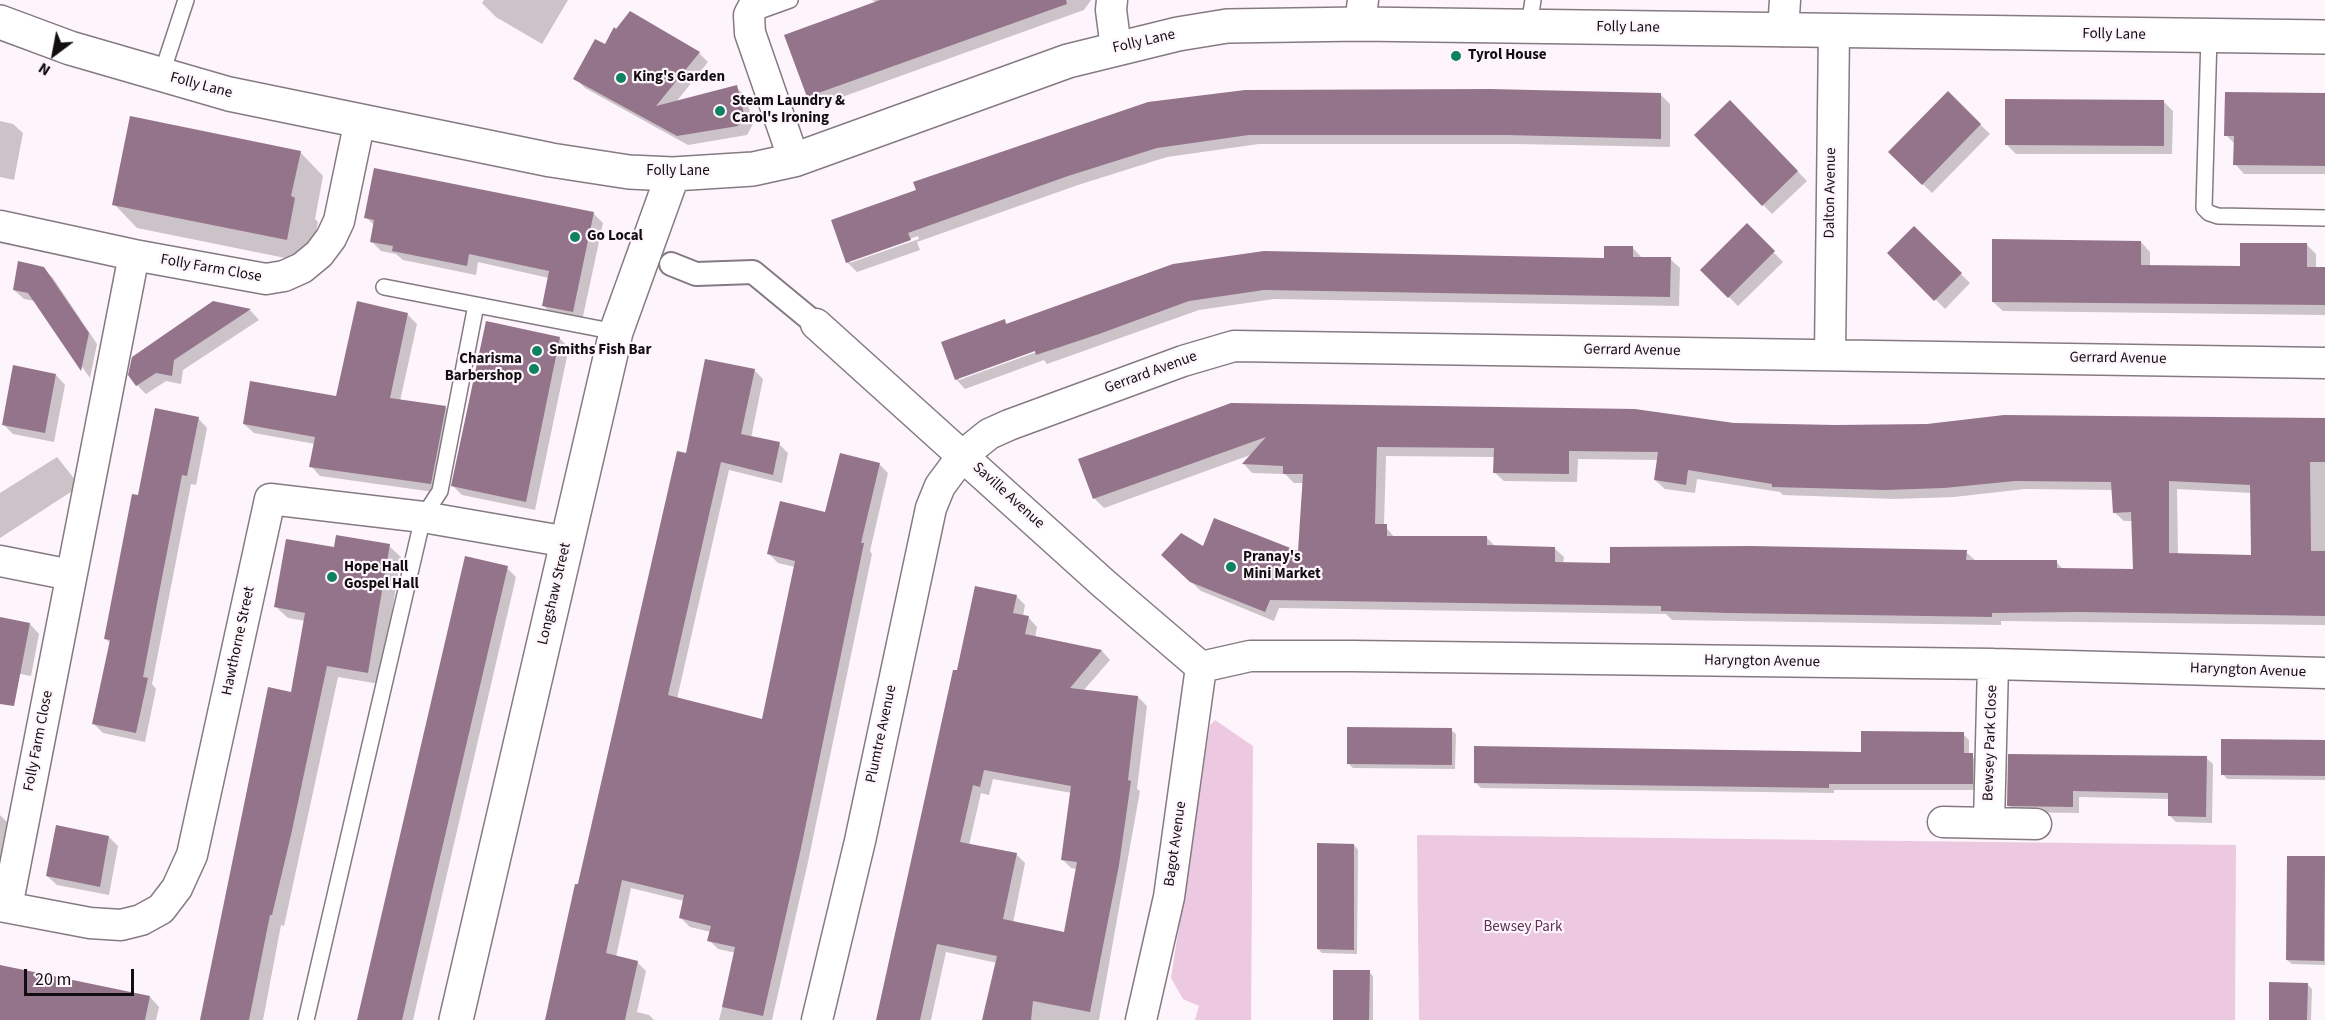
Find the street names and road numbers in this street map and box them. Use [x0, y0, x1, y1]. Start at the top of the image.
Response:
street label: Folly Lane [1596, 18, 1660, 38]
street label: Folly Lane [2082, 25, 2146, 45]
street label: Folly Lane [1111, 26, 1177, 58]
street label: Folly Lane [168, 69, 234, 103]
street label: Dalton Avenue [1821, 147, 1841, 239]
street label: Folly Lane [646, 163, 710, 181]
street label: Folly Farm Close [159, 251, 263, 287]
street label: Gerrard Avenue [1583, 341, 1681, 361]
street label: Gerrard Avenue [1102, 348, 1200, 398]
street label: Gerrard Avenue [2069, 349, 2167, 369]
street label: Saville Avenue [968, 459, 1048, 533]
street label: Longshaw Street [534, 541, 576, 647]
street label: Hawthorne Street [219, 585, 259, 697]
street label: Haryngton Avenue [1704, 652, 1820, 672]
street label: Haryngton Avenue [2190, 660, 2306, 682]
street label: Plumtre Avenue [863, 683, 901, 785]
street label: Bewsey Park Close [1980, 685, 2002, 801]
street label: Folly Farm Close [20, 689, 58, 793]
street label: Bagot Avenue [1161, 800, 1191, 888]

